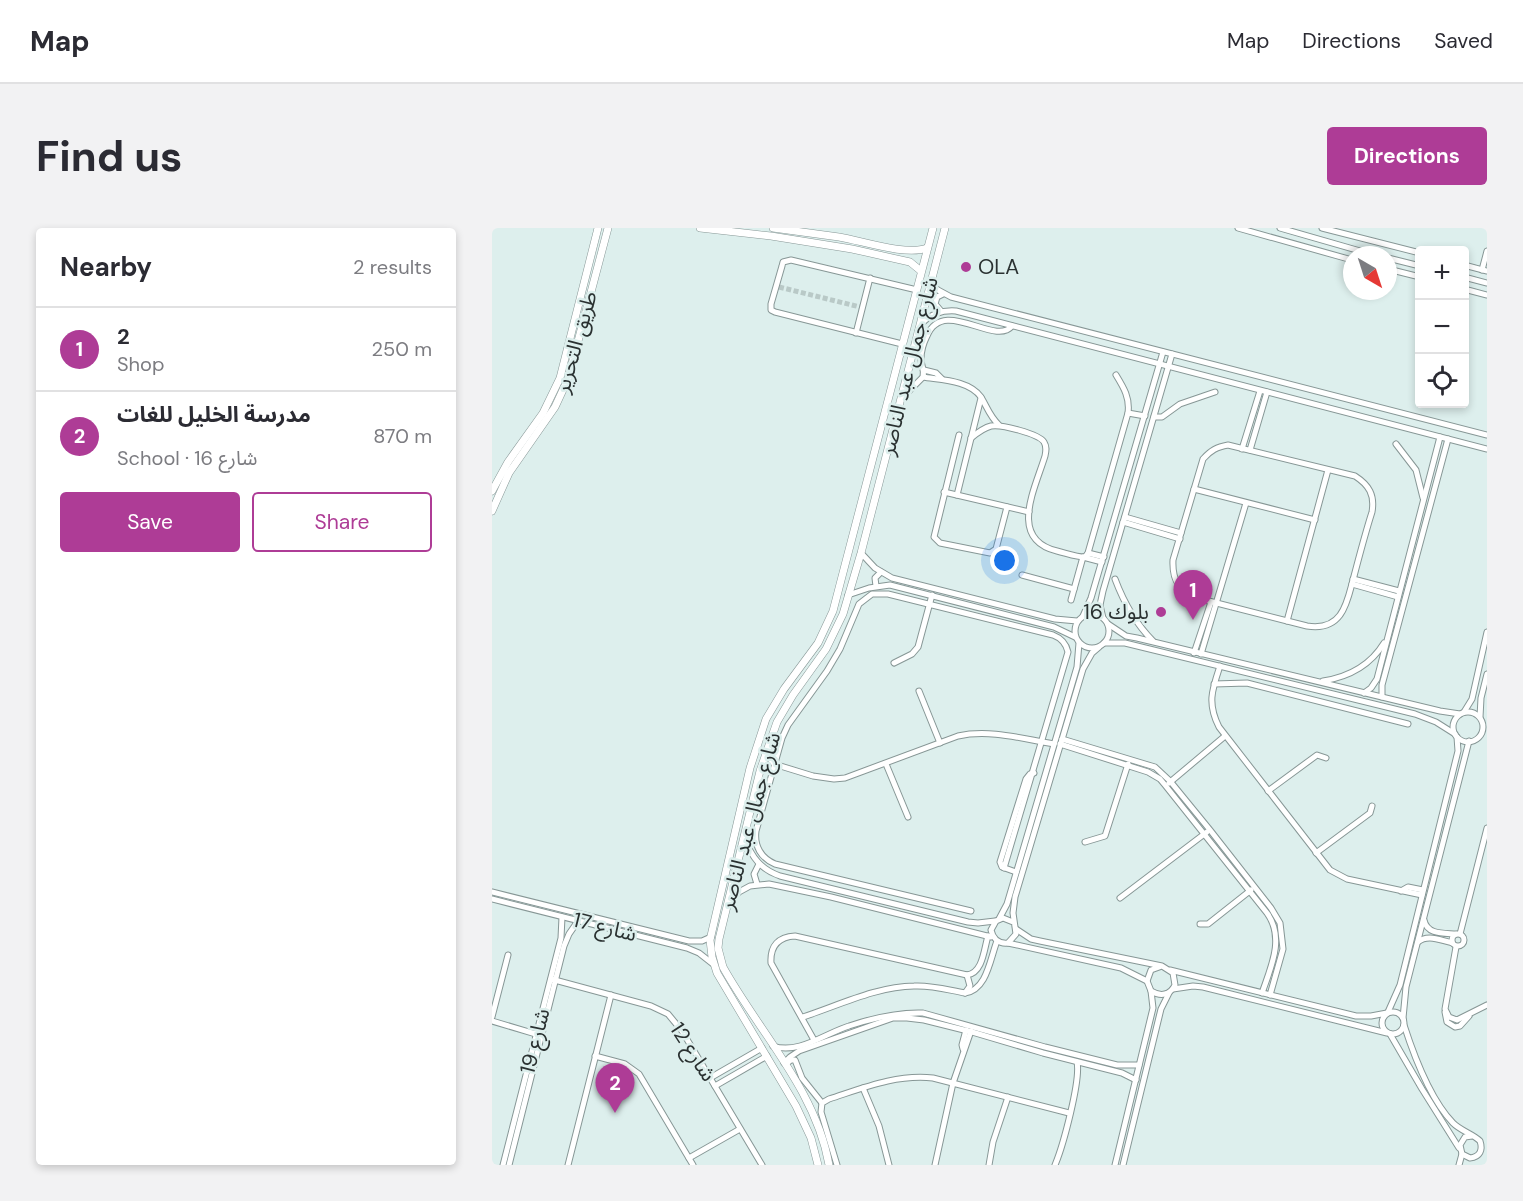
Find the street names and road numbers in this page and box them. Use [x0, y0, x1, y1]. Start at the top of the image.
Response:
street label: شارع جمال عبد الناصر [873, 274, 946, 459]
street label: طريق التحرير [548, 288, 604, 397]
street label: شارع جمال عبد الناصر [713, 729, 788, 914]
street label: شارع 17 [570, 906, 640, 949]
street label: شارع 19 [513, 1005, 558, 1077]
street label: شارع 12 [663, 1017, 722, 1087]

